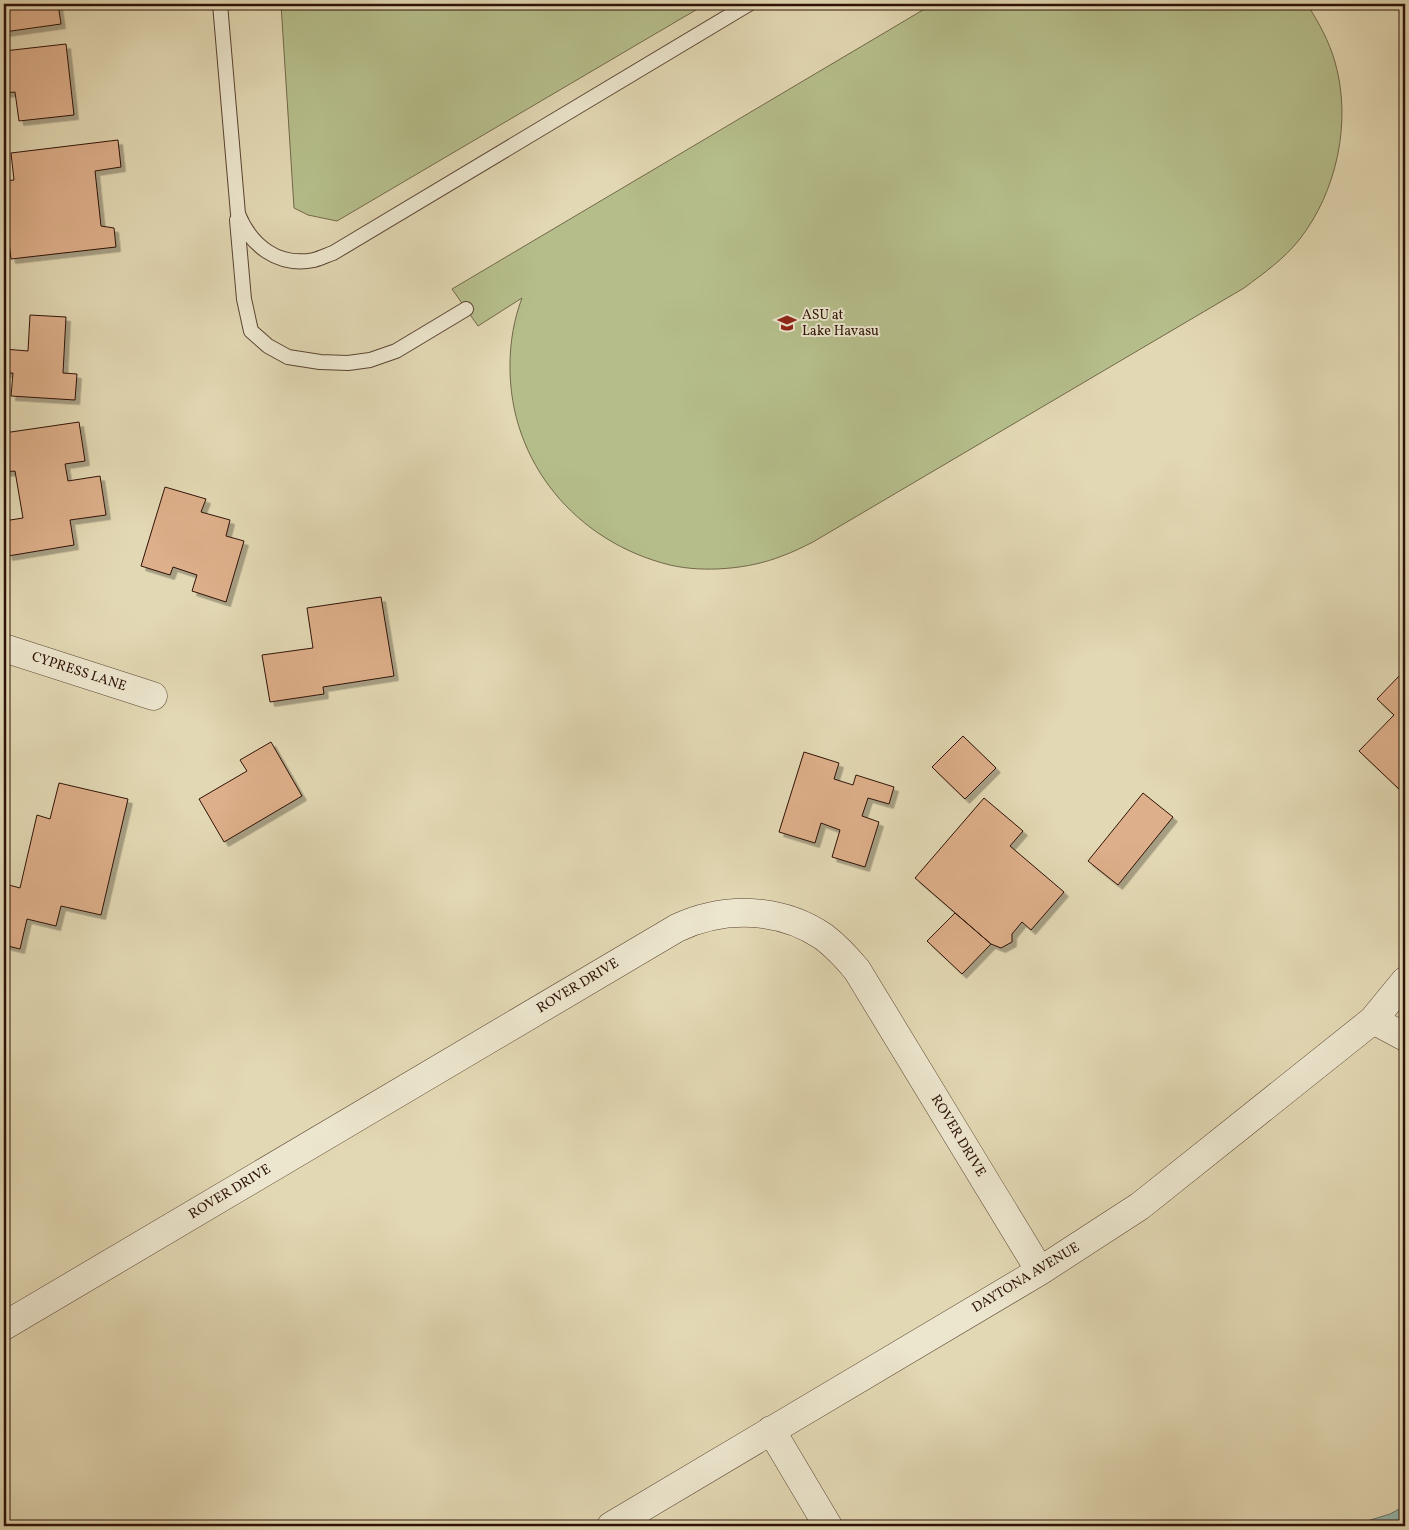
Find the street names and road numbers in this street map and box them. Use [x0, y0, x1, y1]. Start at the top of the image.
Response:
street label: CYPRESS LANE [29, 648, 129, 696]
street label: ROVER DRIVE [533, 954, 623, 1018]
street label: ROVER DRIVE [926, 1091, 990, 1181]
street label: ROVER DRIVE [185, 1160, 275, 1224]
street label: DAYTONA AVENUE [969, 1238, 1083, 1318]

